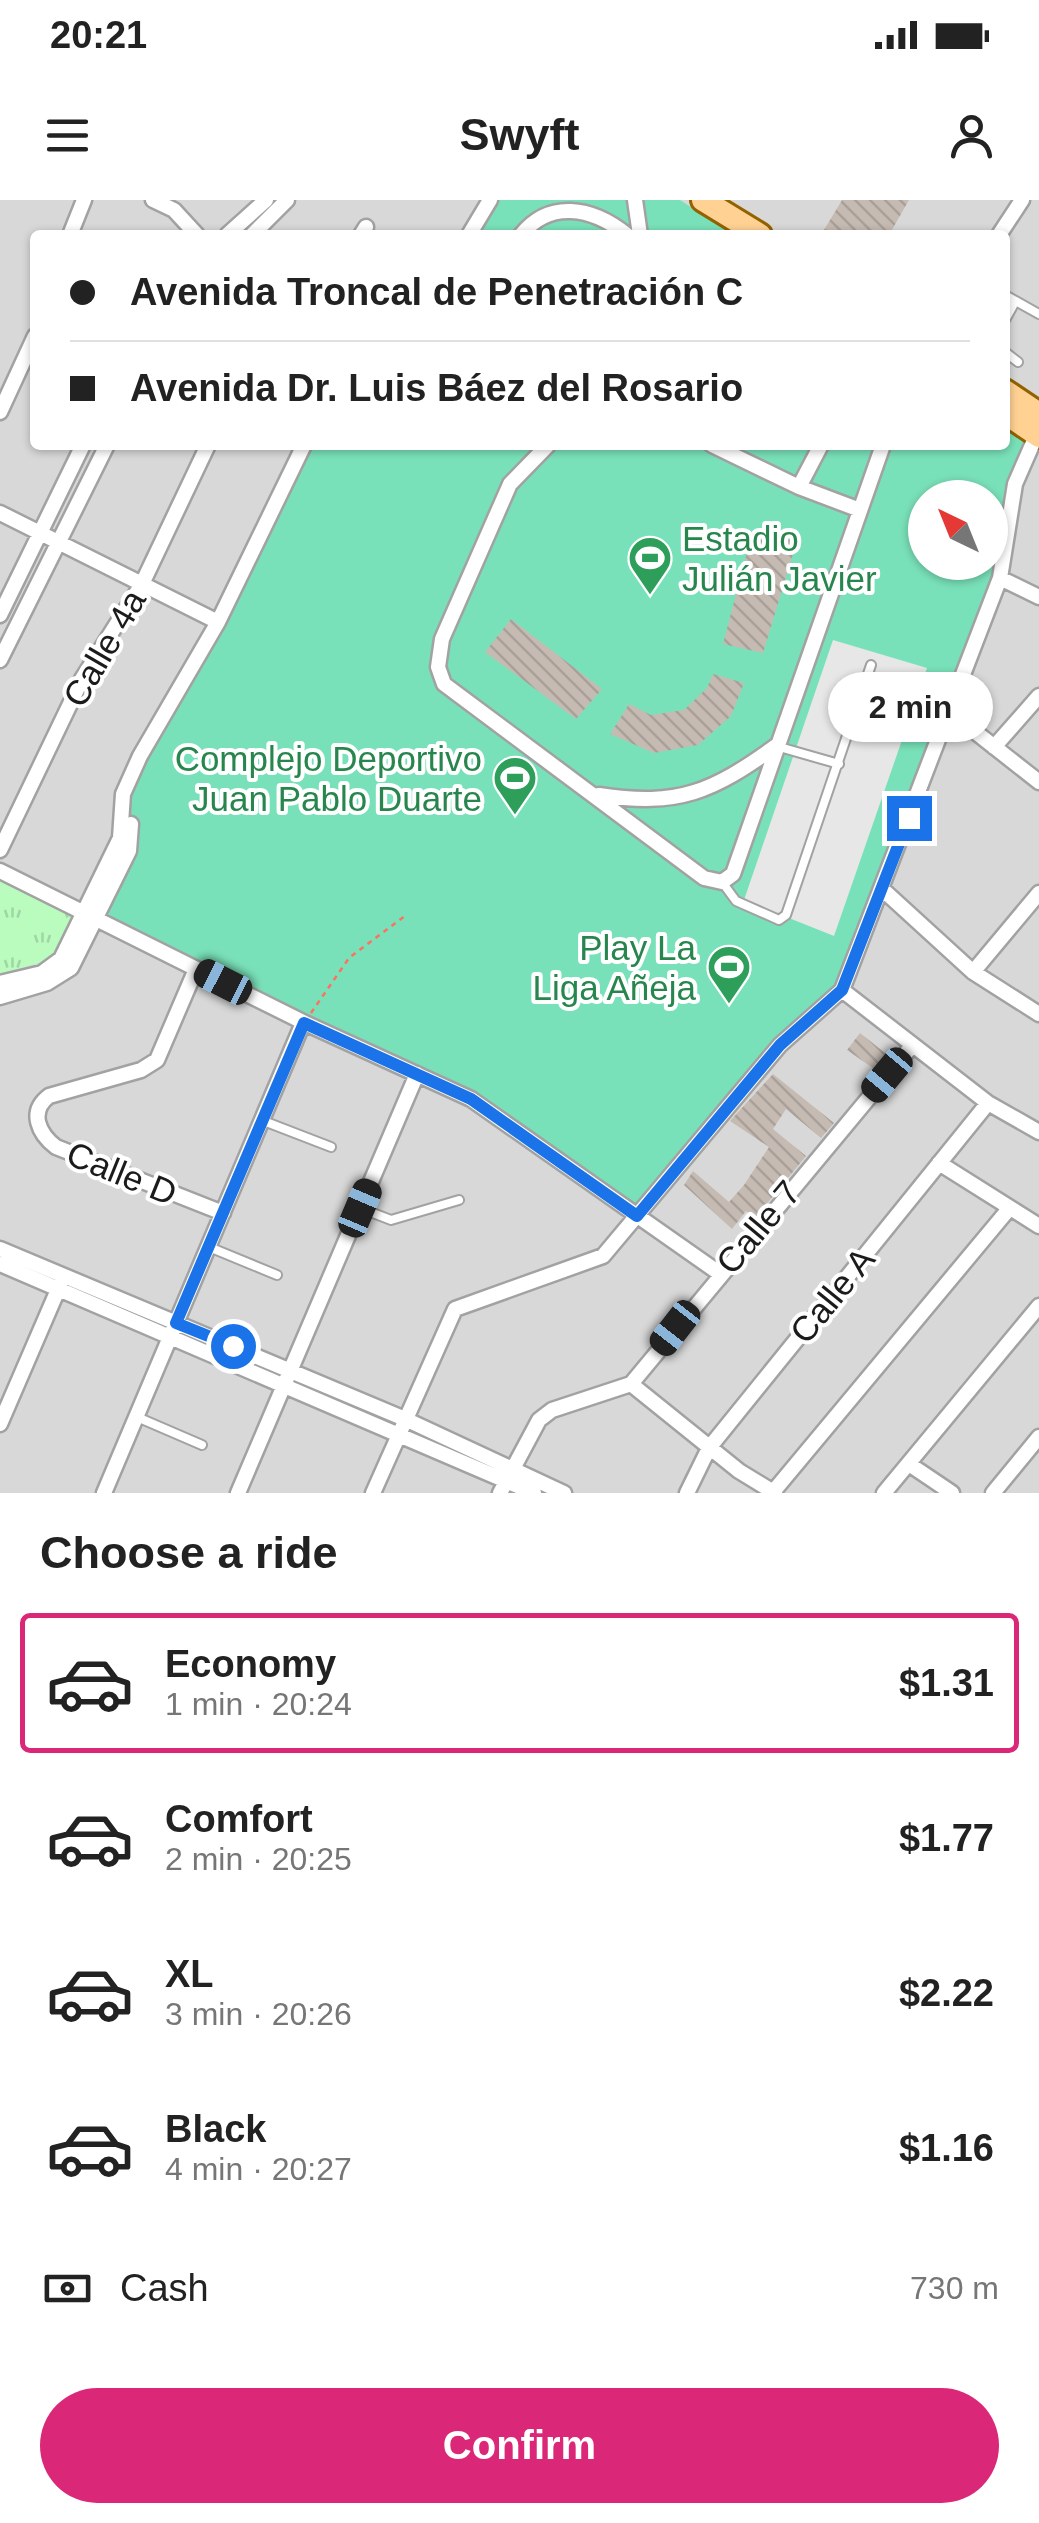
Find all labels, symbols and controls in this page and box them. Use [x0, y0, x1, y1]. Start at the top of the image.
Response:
text: 20:21 [50, 14, 147, 56]
icon: menu [40, 108, 95, 163]
icon: person [944, 108, 999, 163]
text: Swyft [459, 109, 580, 160]
text: Avenida Troncal de Penetración C [130, 271, 743, 313]
text: Avenida Dr. Luis Báez del Rosario [130, 367, 743, 409]
north arrow [908, 480, 1008, 580]
map controls [908, 480, 1008, 580]
place label: Estadio Julián Javier [682, 519, 877, 598]
sports icon: Estadio Julián Javier [627, 535, 673, 596]
street label: Calle 4a [55, 582, 153, 713]
callout: 2 min [826, 673, 992, 743]
text: 2 min [869, 689, 952, 725]
place label: Complejo Deportivo Juan Pablo Duarte [175, 739, 482, 818]
sports icon: Complejo Deportivo Juan Pablo Duarte [492, 755, 538, 816]
route end [887, 796, 932, 841]
place label: Play La Liga Añeja [533, 928, 697, 1007]
sports icon: Play La Liga Añeja [706, 944, 752, 1005]
car [189, 955, 257, 1009]
car [856, 1042, 918, 1108]
street label: Calle D [61, 1133, 183, 1213]
street label: Calle 7 [708, 1173, 808, 1281]
car [334, 1175, 386, 1241]
street label: Calle A [782, 1239, 882, 1350]
car [645, 1295, 705, 1361]
route start [211, 1324, 256, 1369]
text: Choose a ride [40, 1527, 338, 1578]
icon: car [45, 1638, 135, 1728]
text: Economy [165, 1643, 336, 1685]
text: $1.31 [899, 1662, 994, 1704]
text: 1 min · 20:24 [165, 1686, 352, 1722]
icon: car [45, 1793, 135, 1883]
text: Comfort [165, 1798, 313, 1840]
text: $1.77 [899, 1817, 994, 1859]
text: 2 min · 20:25 [165, 1841, 352, 1877]
icon: car [45, 1948, 135, 2038]
text: XL [165, 1953, 214, 1995]
text: $2.22 [899, 1972, 994, 2014]
text: 3 min · 20:26 [165, 1996, 352, 2032]
icon: car [45, 2103, 135, 2193]
text: Black [165, 2108, 266, 2150]
text: $1.16 [899, 2127, 994, 2169]
text: 4 min · 20:27 [165, 2151, 352, 2187]
icon: cash [40, 2261, 95, 2316]
text: Cash [120, 2267, 209, 2309]
text: 730 m [910, 2270, 999, 2306]
button: Confirm [40, 2388, 999, 2503]

